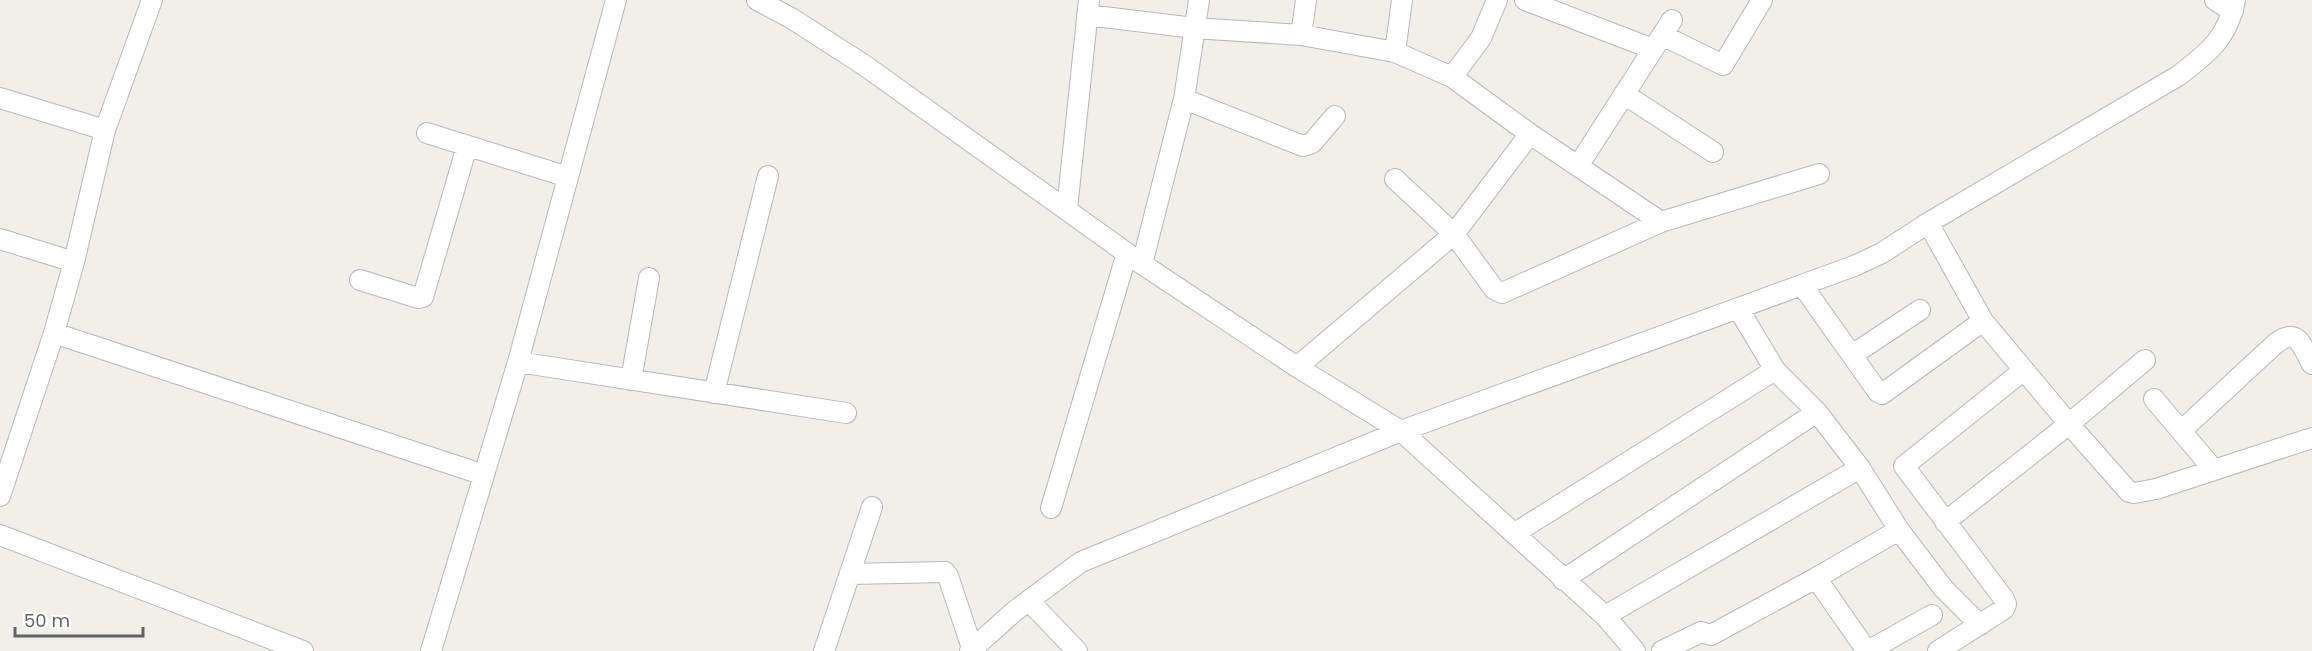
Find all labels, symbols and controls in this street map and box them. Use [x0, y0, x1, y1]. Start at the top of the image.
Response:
scale bar [15, 600, 142, 638]
text: 50 m [24, 608, 70, 633]

